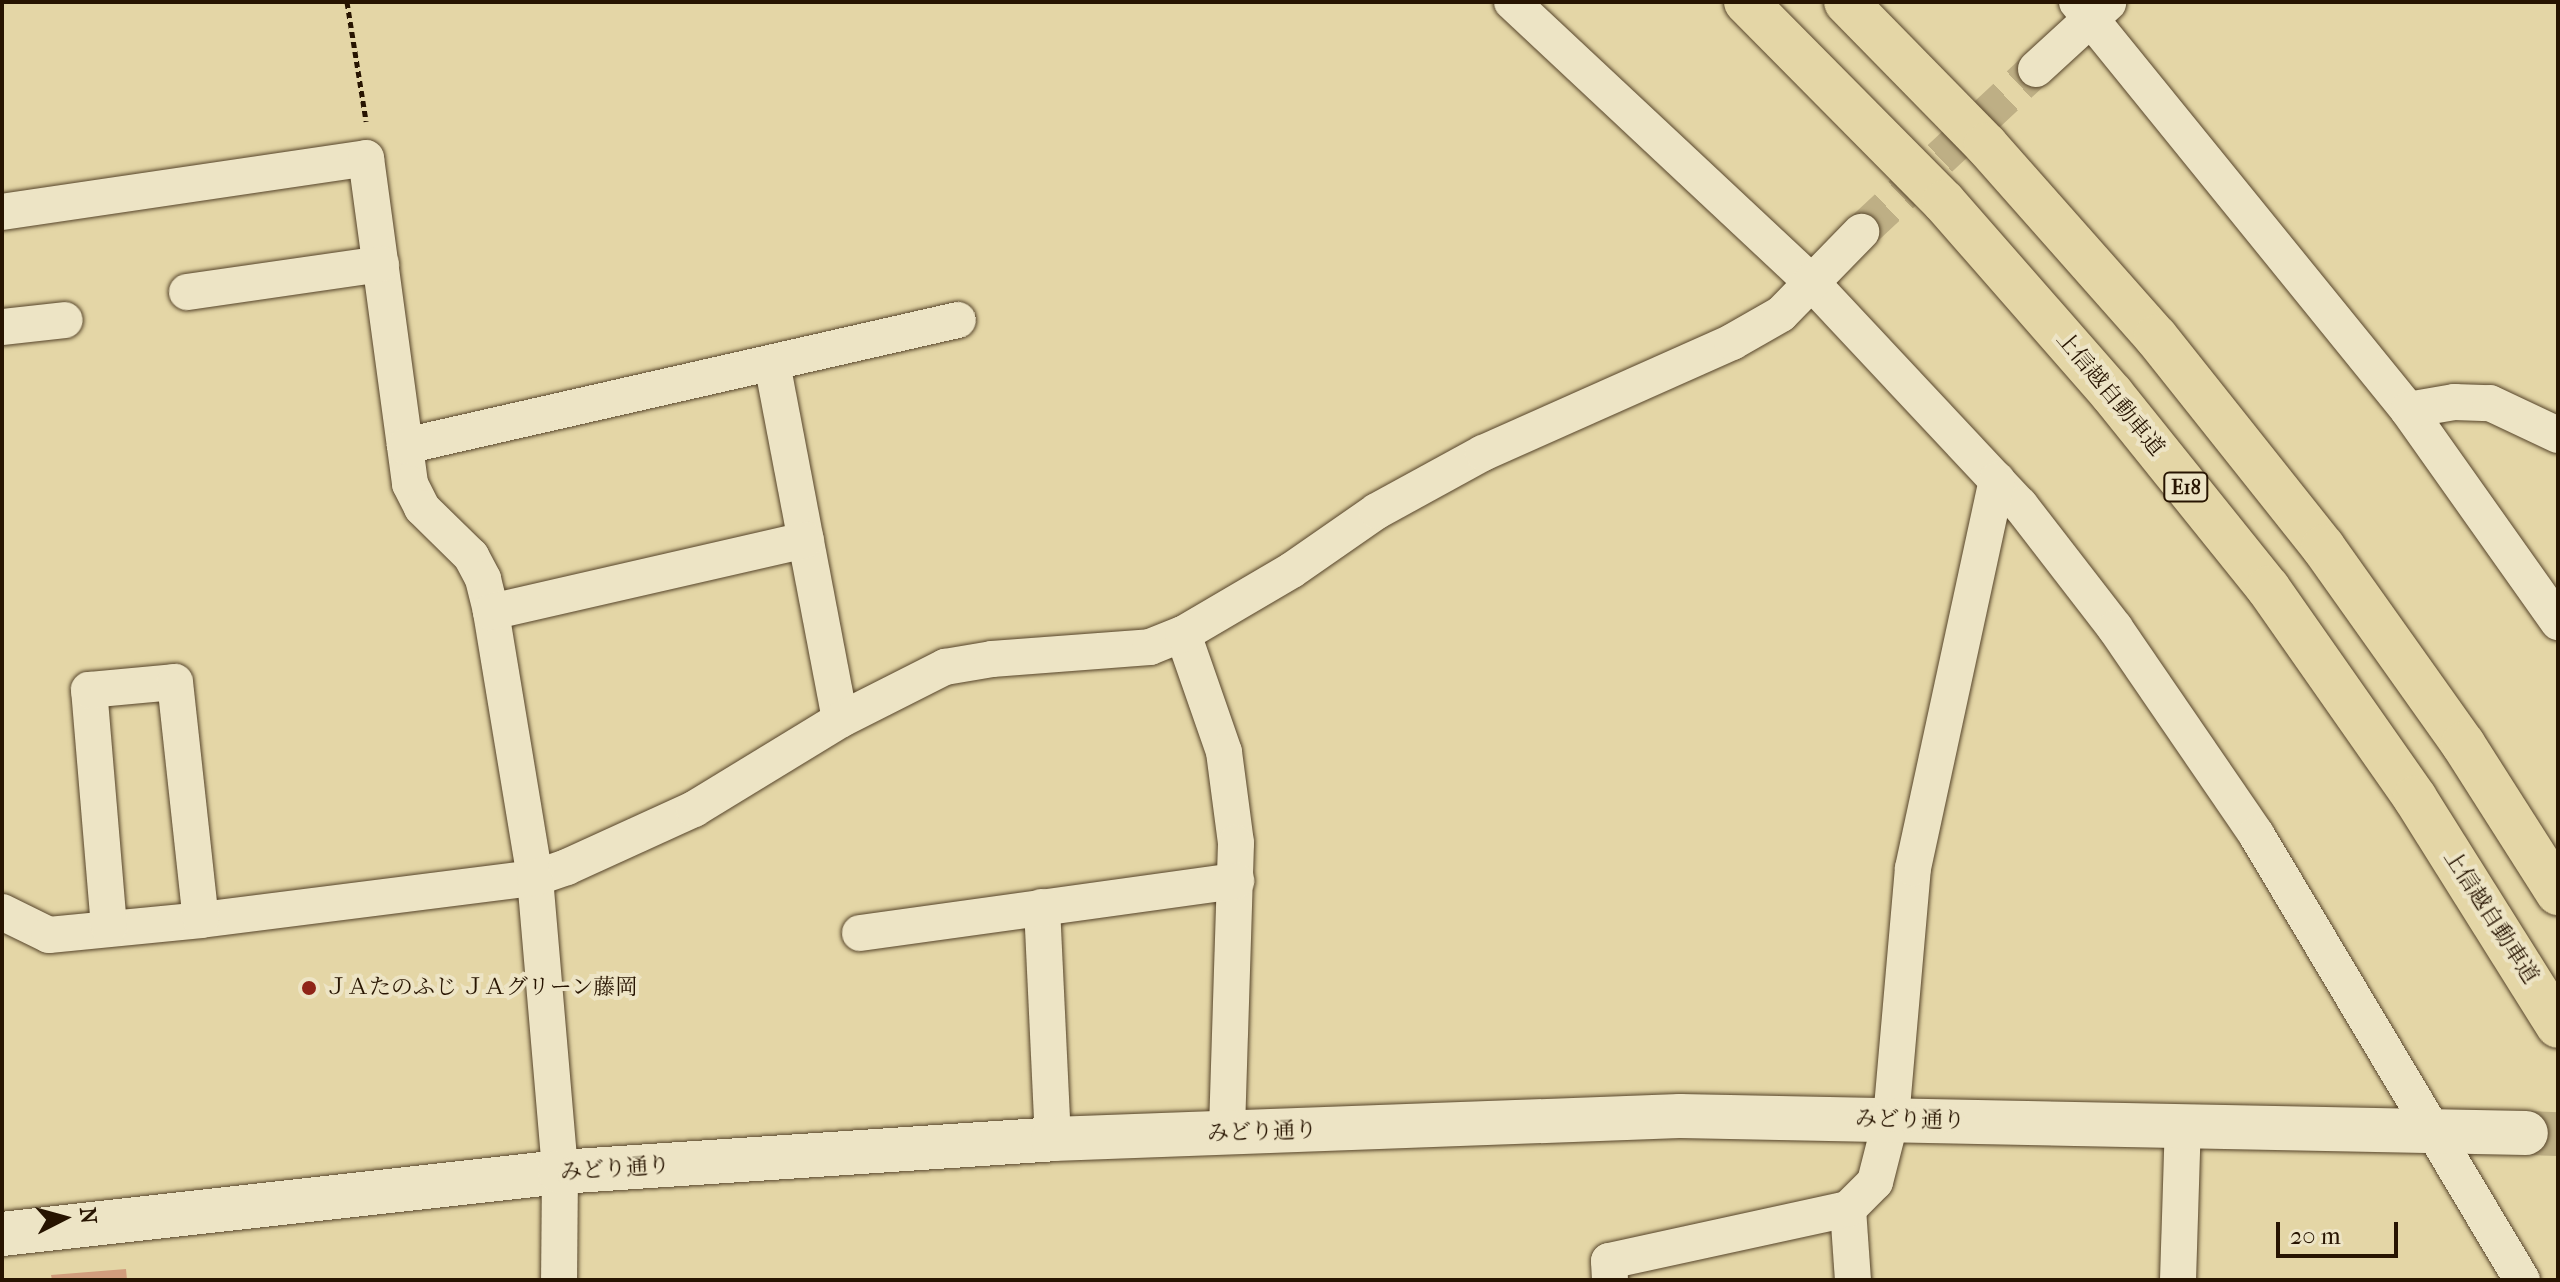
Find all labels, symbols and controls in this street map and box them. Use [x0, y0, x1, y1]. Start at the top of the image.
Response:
street label: 上信越自動車道 [2050, 327, 2170, 461]
road number: E18 [2162, 471, 2210, 503]
street label: 上信越自動車道 [2438, 845, 2544, 989]
place label: ＪＡたのふじ ＪＡグリーン藤岡 [325, 975, 638, 1001]
marker: ＪＡたのふじ ＪＡグリーン藤岡 [300, 979, 318, 997]
street label: みどり通り [1855, 1106, 1965, 1134]
street label: みどり通り [1207, 1117, 1317, 1147]
street label: みどり通り [559, 1152, 671, 1186]
north arrow [24, 1178, 104, 1258]
text: N [74, 1206, 102, 1225]
scale bar [2280, 1206, 2402, 1256]
text: 20 m [2290, 1222, 2341, 1250]

